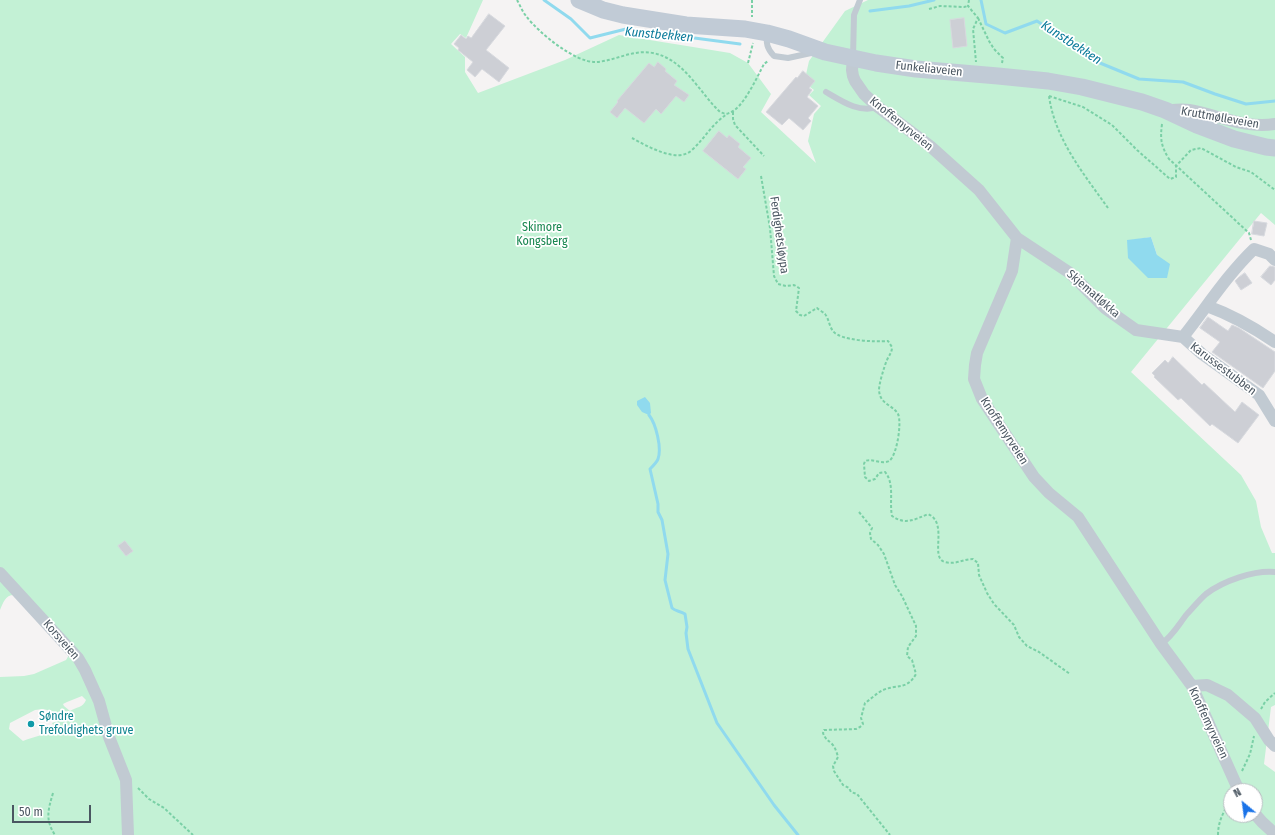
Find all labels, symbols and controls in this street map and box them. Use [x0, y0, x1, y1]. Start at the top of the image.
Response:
water label: Kunstbekken [1038, 18, 1104, 68]
water label: Kunstbekken [624, 24, 694, 46]
street label: Funkeliaveien [895, 58, 963, 80]
street label: Knoffemyrveien [866, 94, 936, 154]
street label: Kruttmølleveien [1180, 104, 1260, 132]
street label: Ferdighetsløypa [766, 195, 792, 275]
park label: Skimore Kongsberg [516, 221, 568, 249]
street label: Skjematløkka [1063, 267, 1123, 321]
street label: Karussestubben [1187, 339, 1259, 399]
street label: Knoffemyrveien [977, 395, 1031, 467]
street label: Korsveien [40, 617, 82, 663]
street label: Knoffemyrveien [1185, 685, 1231, 761]
place label: Søndre Trefoldighets gruve [39, 710, 133, 738]
marker: Søndre Trefoldighets gruve [26, 719, 36, 729]
north arrow [1223, 783, 1263, 823]
text: N [1231, 786, 1243, 800]
scale bar [14, 797, 93, 823]
text: 50 m [19, 805, 43, 819]

